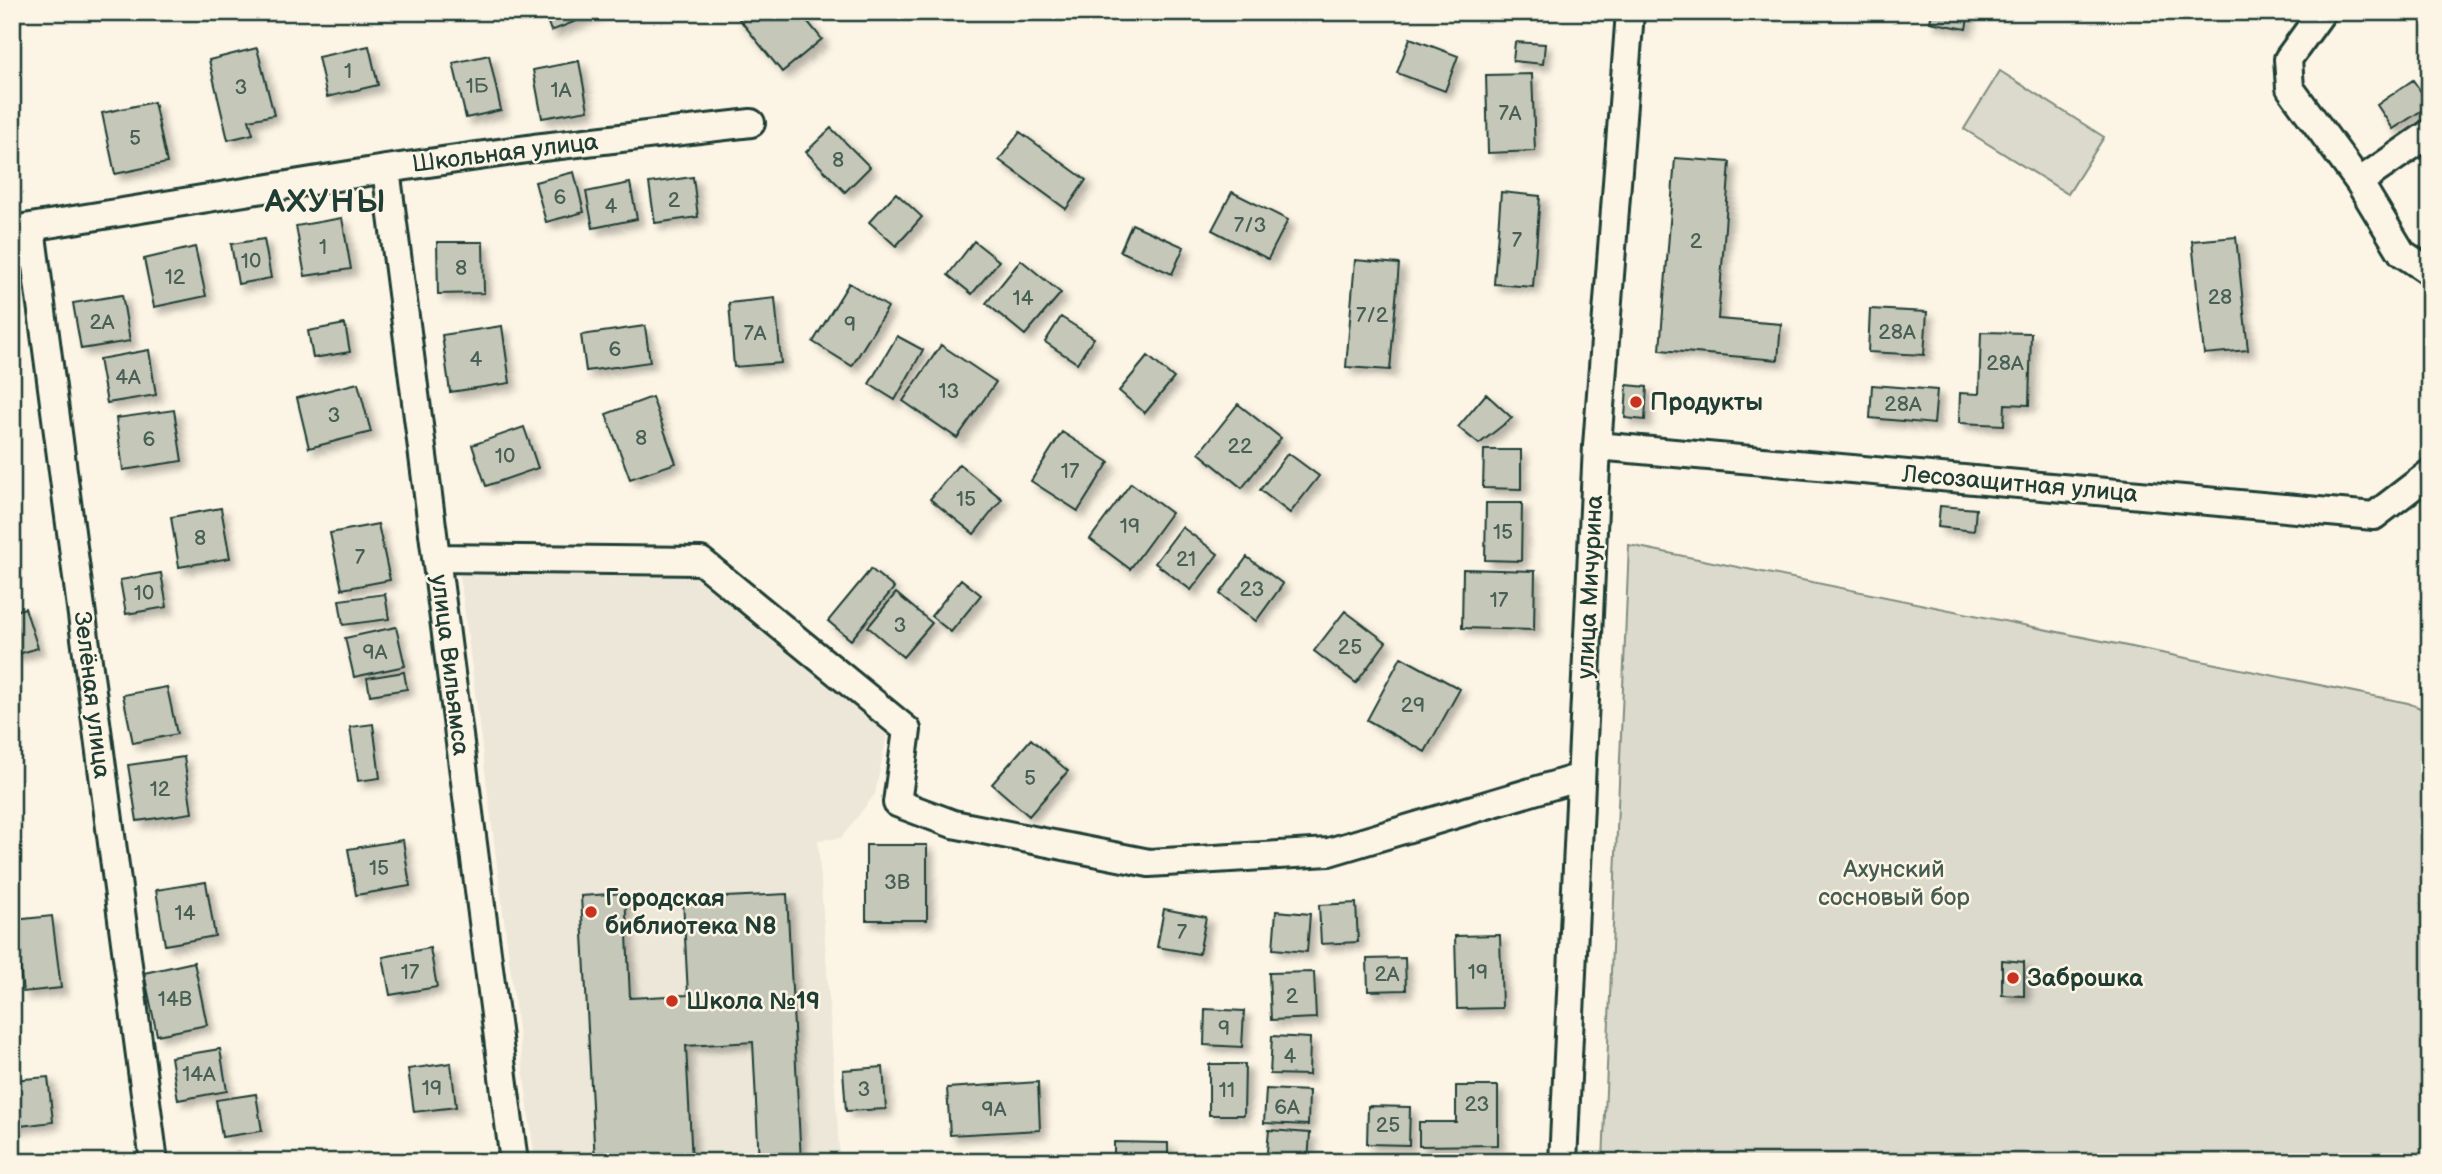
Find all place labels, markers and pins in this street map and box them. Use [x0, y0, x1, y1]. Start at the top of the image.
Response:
place label: Продукты [1650, 388, 1763, 417]
marker: Продукты [1628, 394, 1644, 410]
place label: Городская библиотека N8 [605, 884, 777, 941]
marker: Городская библиотека N8 [583, 904, 599, 920]
place label: Заброшка [2027, 964, 2144, 993]
marker: Заброшка [2005, 970, 2021, 986]
place label: Школа №19 [686, 987, 820, 1016]
marker: Школа №19 [664, 993, 680, 1009]

